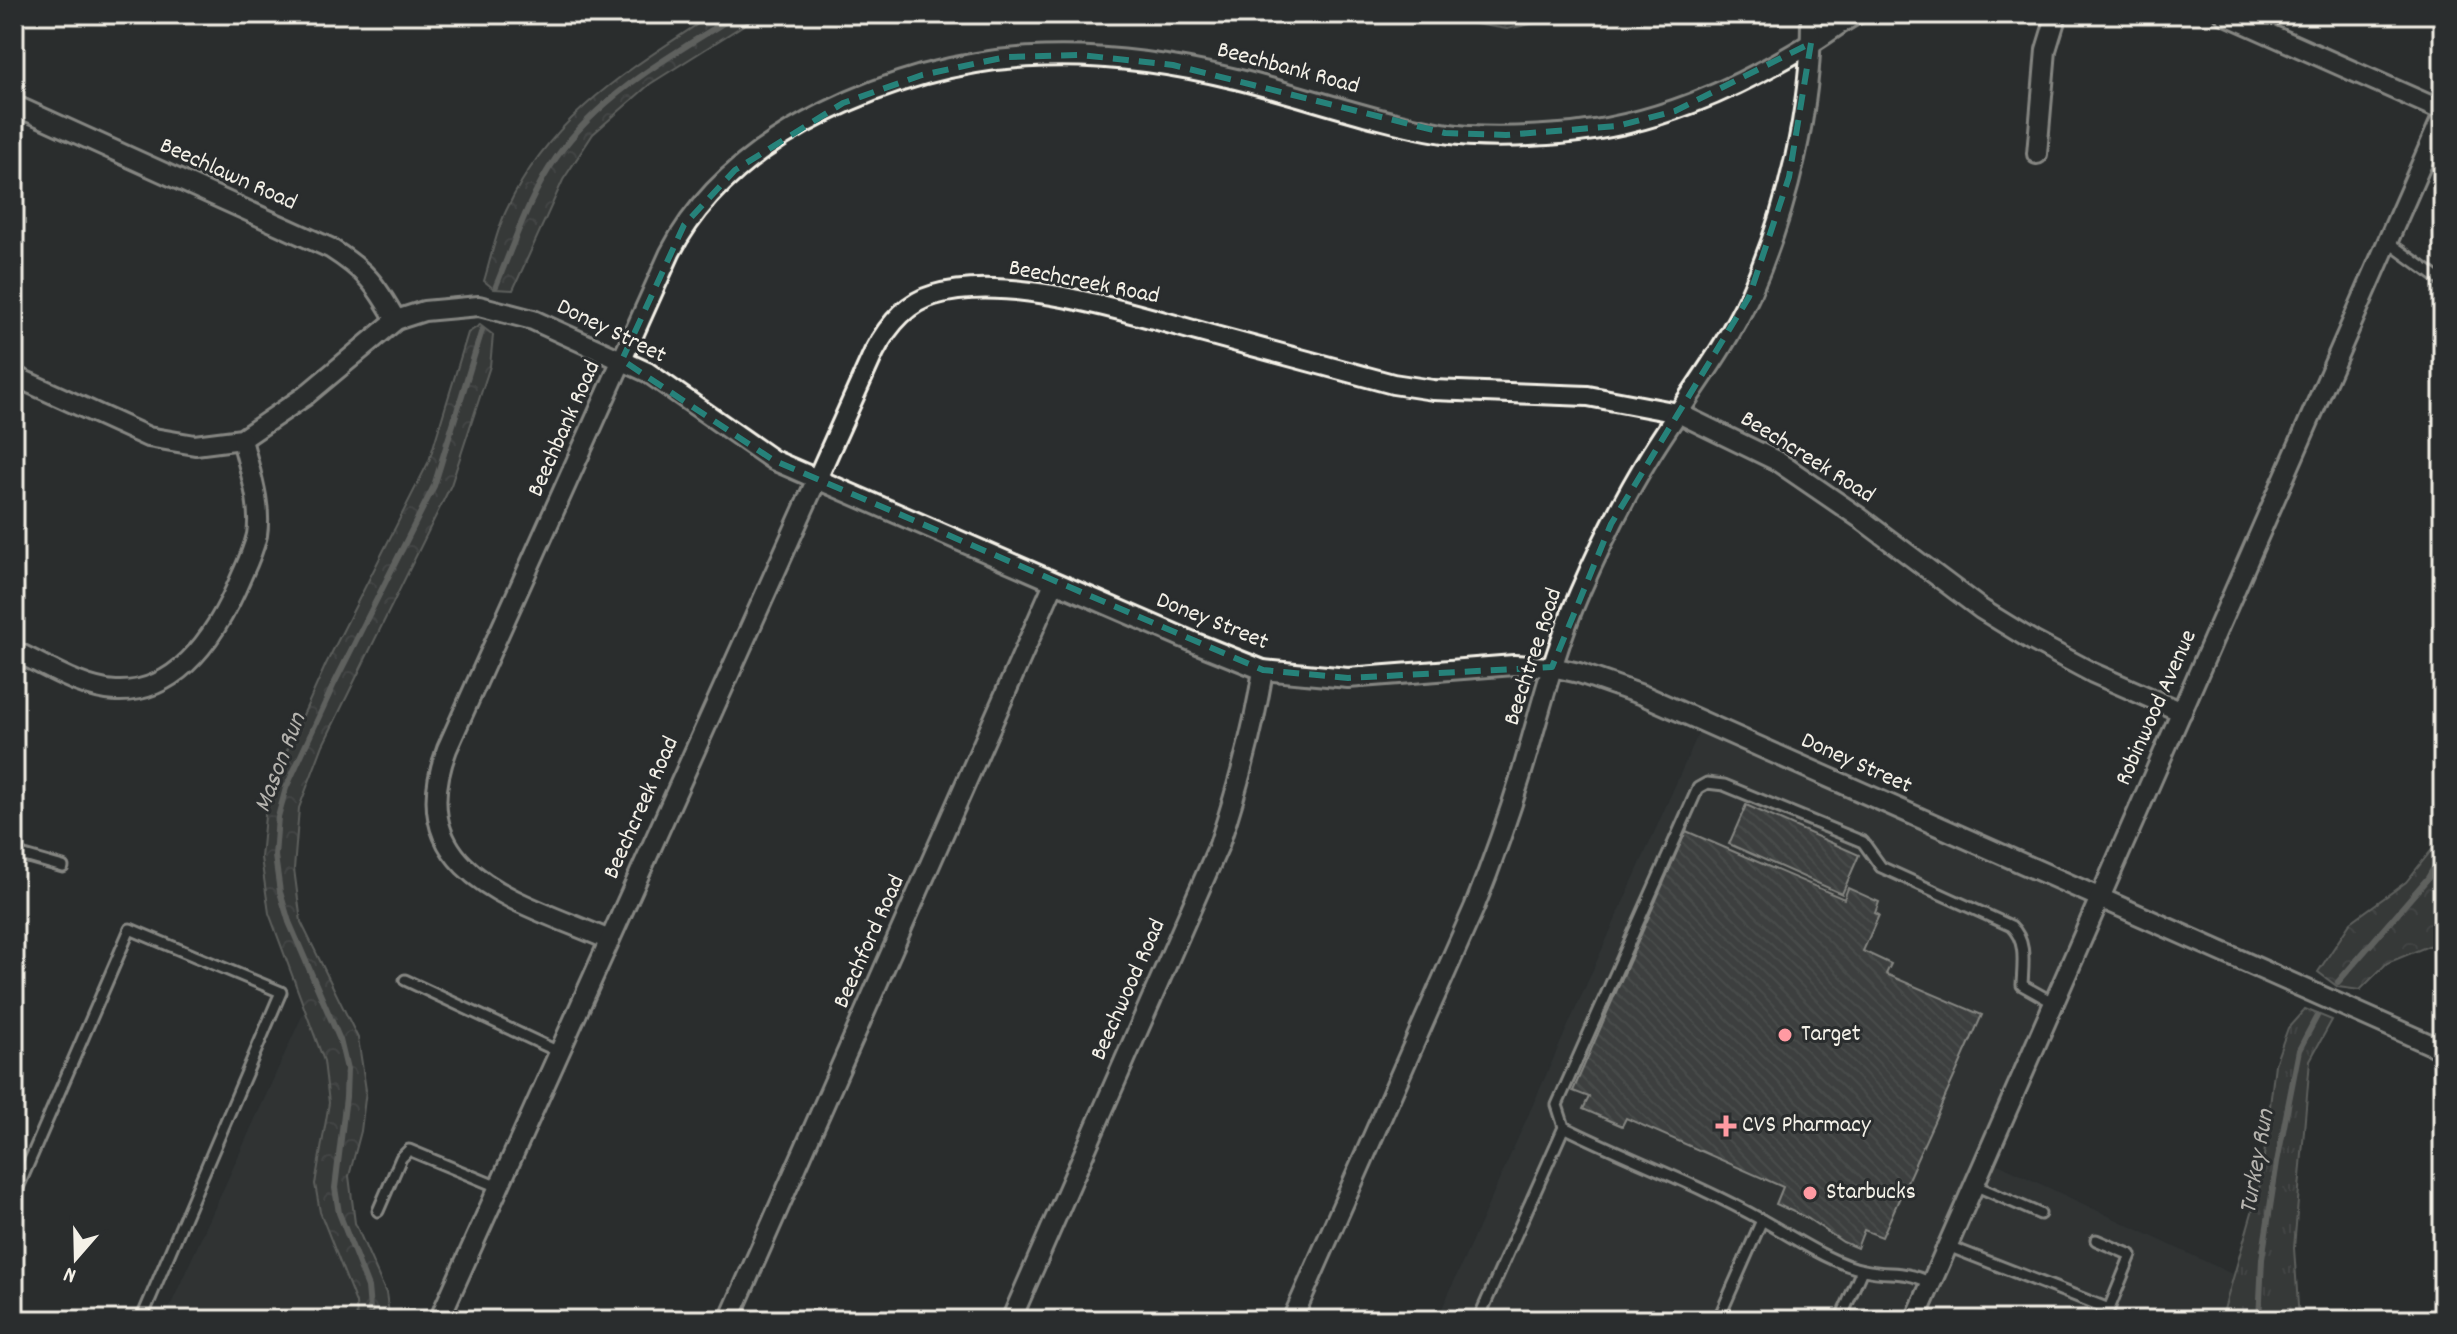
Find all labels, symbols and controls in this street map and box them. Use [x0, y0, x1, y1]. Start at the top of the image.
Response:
street label: Beechbank Road [1213, 34, 1363, 104]
street label: Beechlawn Road [154, 130, 302, 220]
street label: Beechcreek Road [1006, 252, 1162, 314]
street label: Doney Street [550, 291, 672, 373]
street label: Beechbank Road [520, 355, 610, 503]
street label: Beechcreek Road [1733, 403, 1881, 513]
street label: Doney Street [1151, 584, 1273, 660]
street label: Beechtree Road [1496, 584, 1572, 730]
street label: Robinwood Avenue [2107, 625, 2207, 791]
water label: Mason Run [245, 707, 317, 818]
street label: Doney Street [1795, 724, 1917, 804]
street label: Beechcreek Road [595, 731, 689, 885]
street label: Beechford Road [825, 870, 915, 1014]
street label: Beechwood Road [1083, 914, 1175, 1066]
place label: Target [1801, 1018, 1861, 1052]
marker: Target [1776, 1026, 1794, 1044]
water label: Turkey Run [2231, 1106, 2286, 1217]
place label: CVS Pharmacy [1742, 1109, 1872, 1143]
marker: CVS Pharmacy [1717, 1117, 1735, 1135]
place label: Starbucks [1826, 1176, 1916, 1210]
marker: Starbucks [1801, 1184, 1819, 1202]
north arrow [36, 1218, 116, 1298]
text: N [60, 1257, 81, 1290]

